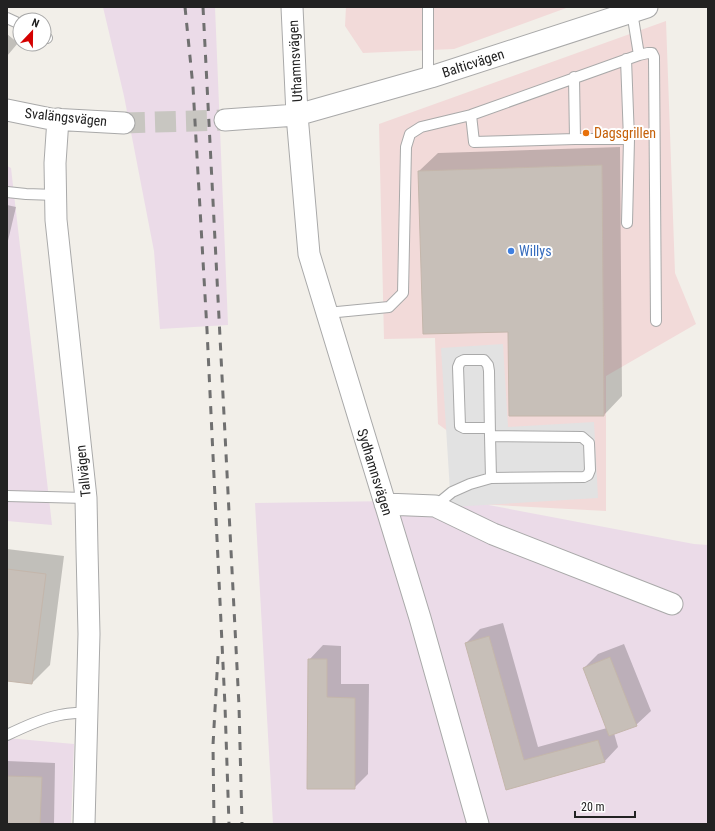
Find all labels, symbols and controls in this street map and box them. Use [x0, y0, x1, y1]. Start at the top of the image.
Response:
north arrow [12, 12, 52, 52]
text: N [30, 16, 41, 31]
street label: Uthamnsvägen [285, 20, 305, 102]
street label: Balticvägen [440, 45, 506, 81]
street label: Svalängsvägen [24, 105, 108, 129]
place label: Dagsgrillen [594, 125, 656, 141]
marker: Dagsgrillen [581, 128, 591, 138]
place label: Willys [519, 243, 552, 259]
marker: Willys [506, 246, 516, 256]
street label: Sydhamnsvägen [354, 427, 396, 517]
street label: Tallvägen [72, 444, 94, 498]
scale bar [575, 793, 635, 819]
text: 20 m [581, 800, 605, 814]

